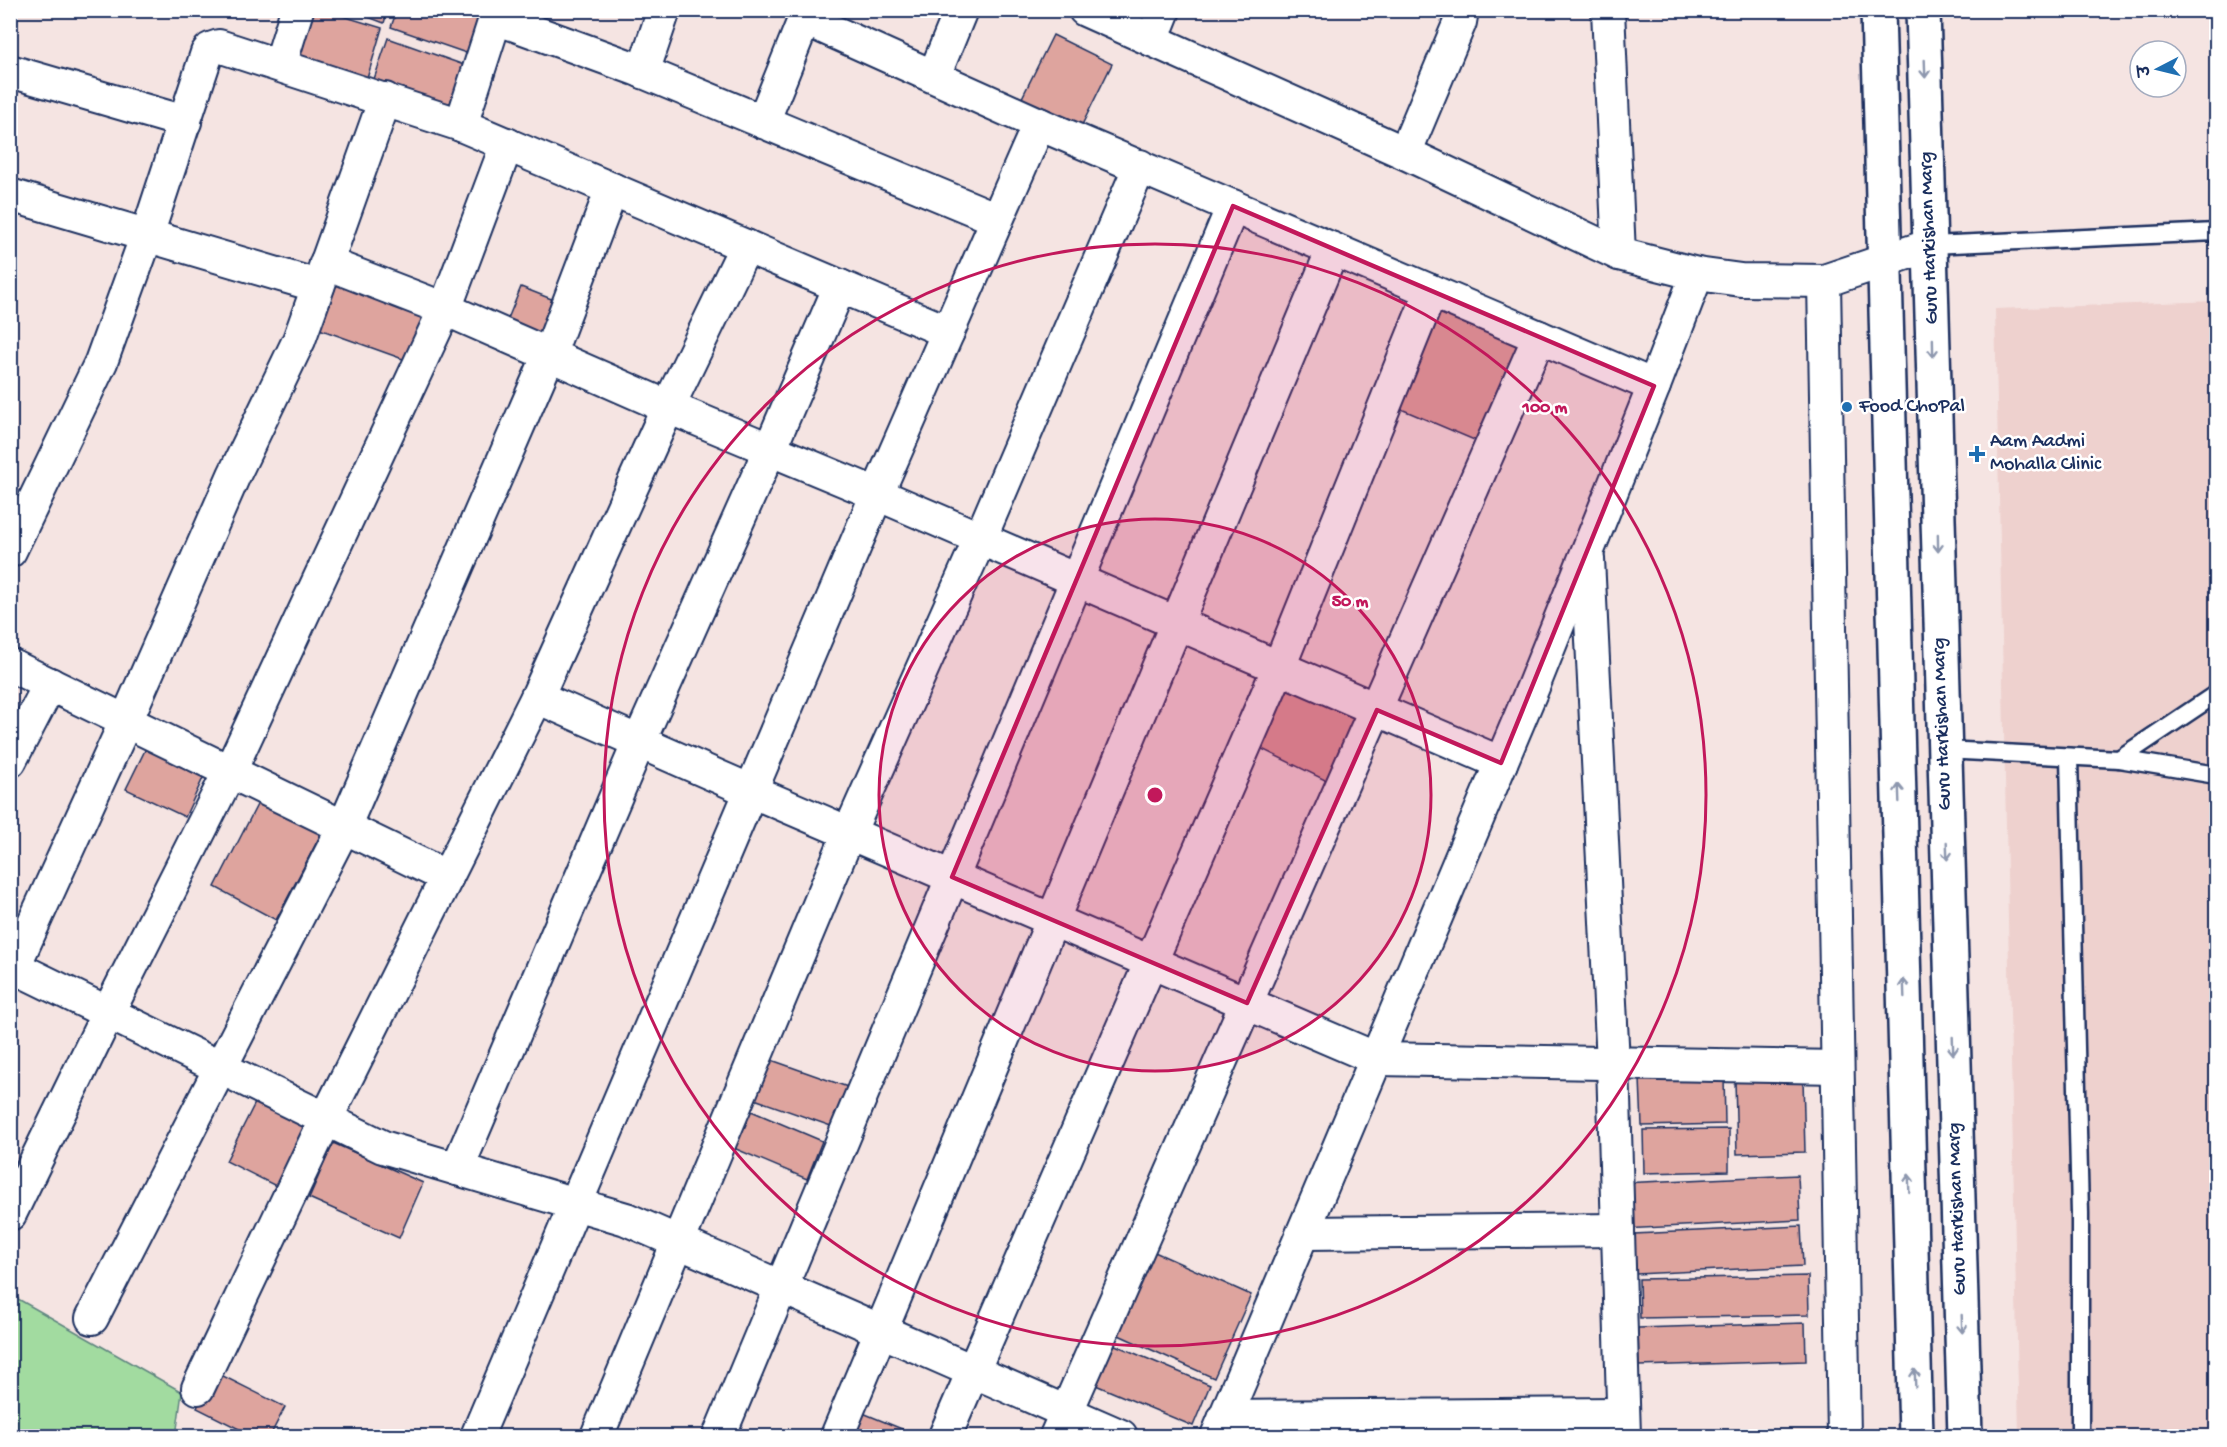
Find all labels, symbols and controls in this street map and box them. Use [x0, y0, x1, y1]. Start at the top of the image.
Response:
north arrow [2128, 39, 2188, 99]
one-way arrow [1919, 58, 1930, 78]
text: उ [2136, 63, 2157, 79]
street label: Guru Harkishan Marg [1915, 151, 1945, 325]
one-way arrow [1928, 337, 1939, 357]
place label: Food ChoPal [1858, 396, 1965, 419]
text: 100 m [1522, 398, 1568, 419]
marker: Food ChoPal [1840, 400, 1854, 414]
place label: Aam Aadmi Mohalla Clinic [1990, 431, 2102, 477]
marker: Aam Aadmi Mohalla Clinic [1968, 445, 1986, 463]
one-way arrow [1932, 532, 1944, 552]
text: 50 m [1332, 592, 1369, 613]
street label: Guru Harkishan Marg [1928, 637, 1958, 811]
one-way arrow [1893, 784, 1905, 804]
centre of rings [1145, 785, 1165, 805]
one-way arrow [1941, 840, 1952, 860]
one-way arrow [1898, 979, 1910, 999]
one-way arrow [1947, 1035, 1959, 1055]
street label: Guru Harkishan Marg [1943, 1122, 1973, 1296]
one-way arrow [1904, 1174, 1915, 1194]
one-way arrow [1956, 1314, 1967, 1334]
one-way arrow [1909, 1369, 1920, 1389]

